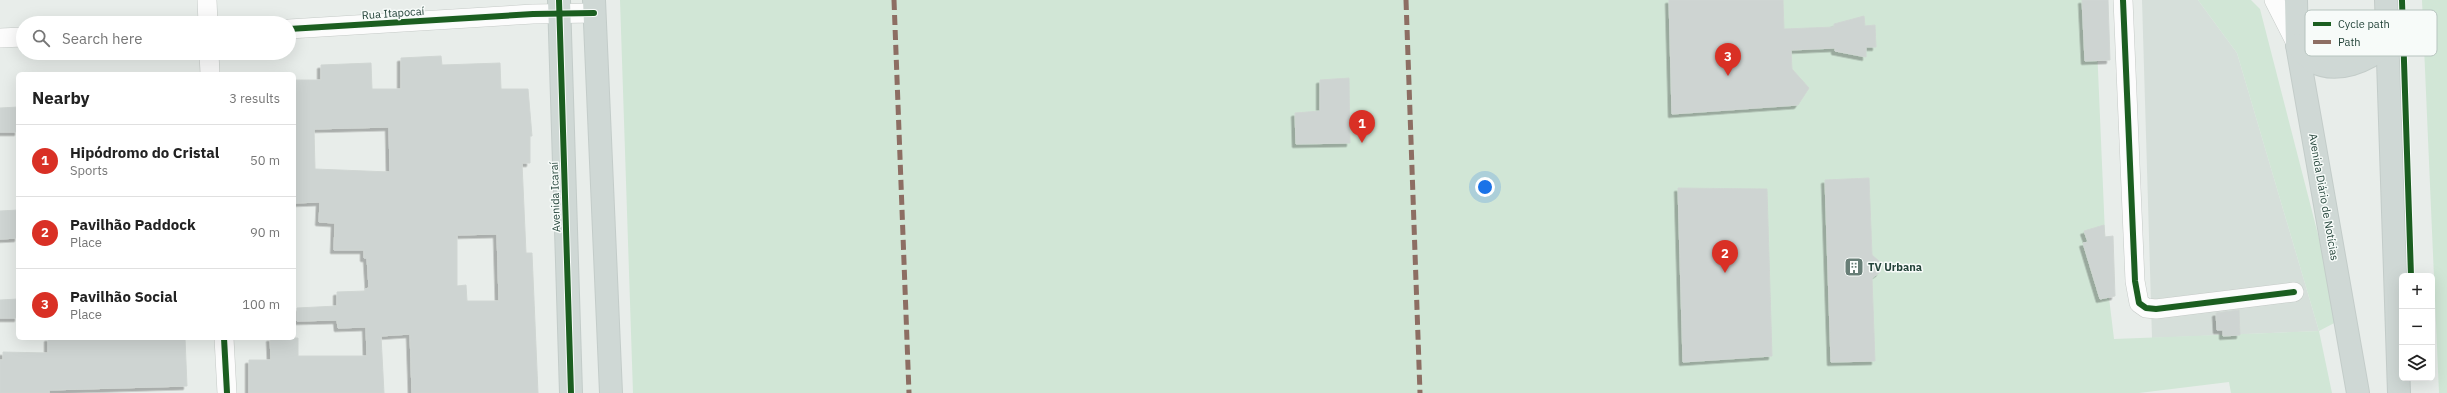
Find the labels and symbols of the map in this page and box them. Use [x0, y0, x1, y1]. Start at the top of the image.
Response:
street label: Rua Itapocaí [361, 4, 425, 22]
legend [2305, 10, 2437, 56]
text: Cycle path [2338, 17, 2390, 31]
text: Path [2338, 35, 2361, 49]
pin: 3 [1715, 43, 1741, 76]
pin: 1 [1349, 110, 1375, 143]
street label: Avenida Diário de Notícias [2306, 132, 2342, 262]
street label: Avenida Icaraí [547, 161, 563, 232]
your location [1475, 177, 1495, 197]
pin: 2 [1712, 240, 1738, 273]
building icon: TV Urbana [1843, 256, 1865, 278]
place label: TV Urbana [1868, 260, 1922, 274]

